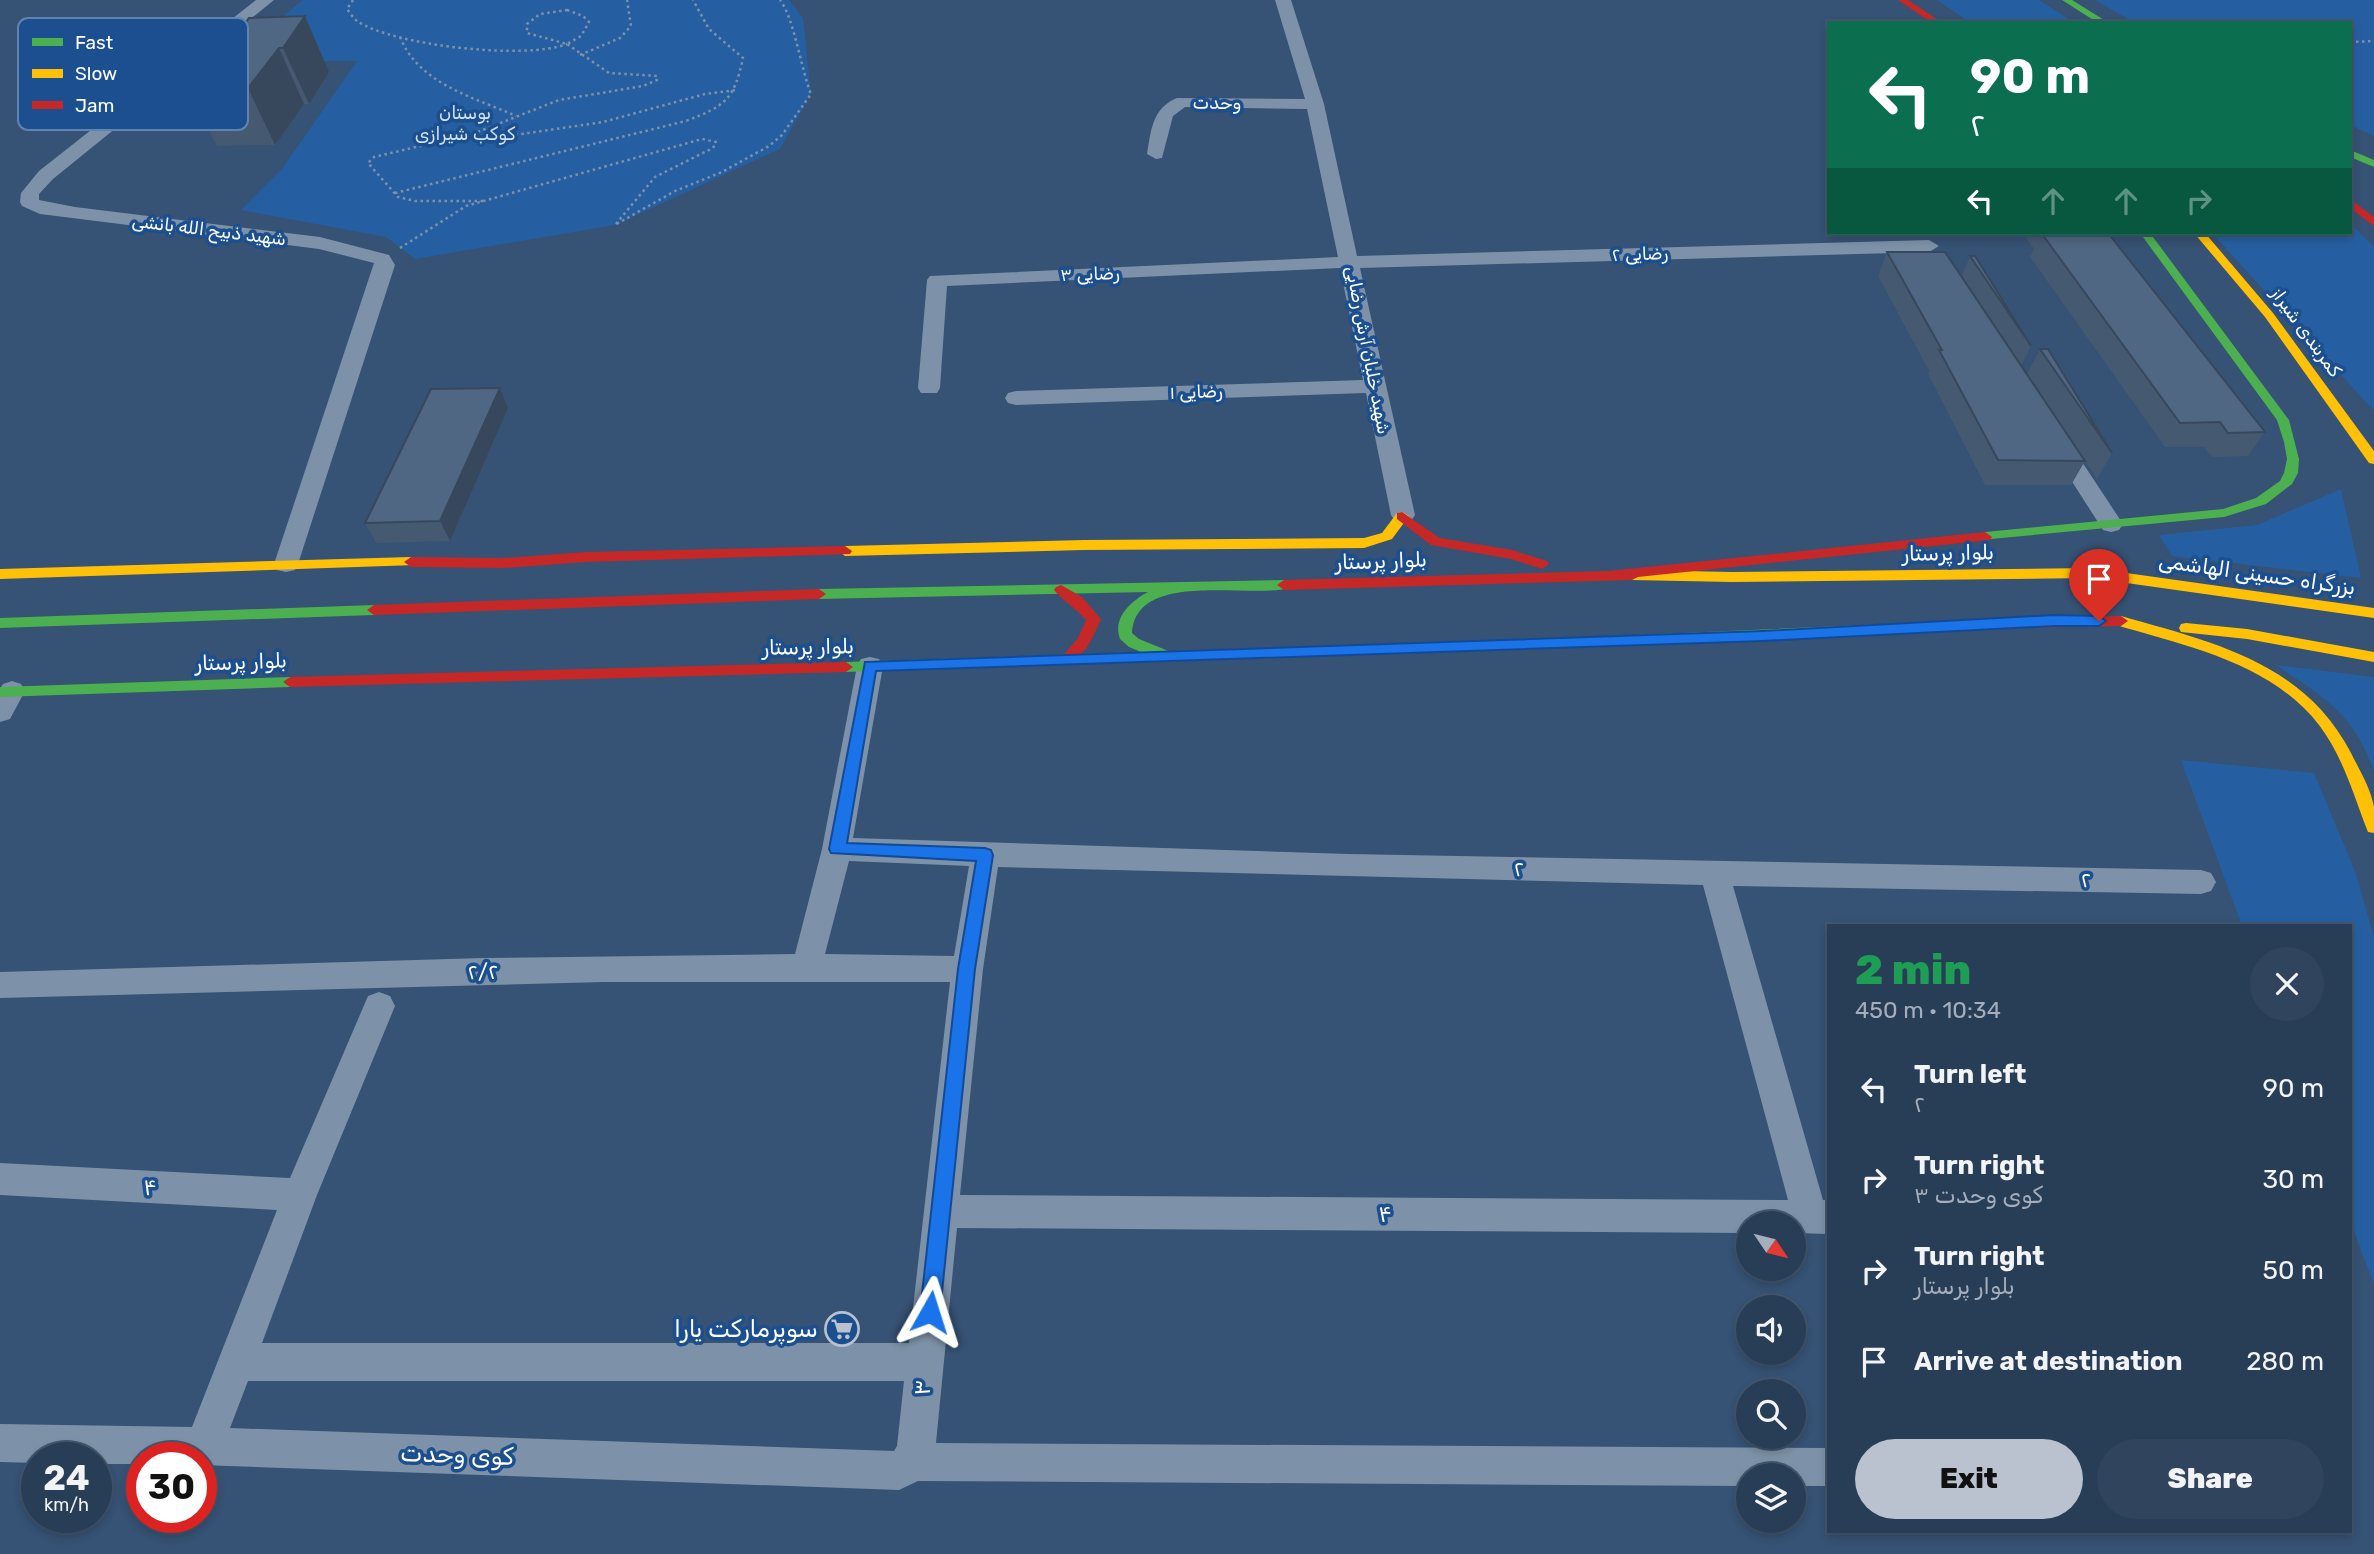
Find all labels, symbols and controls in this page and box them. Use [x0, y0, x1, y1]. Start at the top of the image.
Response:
legend [18, 18, 248, 130]
text: Fast [75, 31, 114, 54]
text: 90 m [1970, 47, 2090, 105]
icon: left [1855, 49, 1946, 140]
text: Slow [75, 62, 117, 85]
street label: وحدت [1192, 92, 1242, 114]
text: Jam [75, 94, 114, 117]
park label: بوستان کوکب شیرازی [415, 102, 515, 145]
text: ۲ [1970, 106, 1986, 144]
icon: left [1961, 182, 1999, 220]
icon: ahead [2034, 182, 2072, 220]
icon: ahead [2107, 182, 2145, 220]
icon: right [2180, 182, 2218, 220]
street label: شهید ذبیح الله بانشی [130, 210, 287, 252]
street label: رضایی ۲ [1611, 242, 1669, 266]
street label: رضایی ۳ [1060, 262, 1120, 286]
street label: شهید خلبان آرش رضایی [1341, 264, 1395, 436]
street label: کمربندی شیراز [2265, 282, 2346, 381]
street label: رضایی ۱ [1169, 380, 1223, 404]
street label: بلوار پرستار [1900, 539, 1994, 568]
street label: بلوار پرستار [1333, 546, 1427, 577]
street label: بزرگراه حسینی الهاشمی [2157, 547, 2357, 600]
pin [2069, 549, 2129, 621]
icon: arrive [2080, 560, 2118, 598]
street label: بلوار پرستار [760, 633, 854, 662]
street label: بلوار پرستار [193, 647, 287, 678]
street label: ۲ [1514, 856, 1524, 881]
street label: ۲ [2081, 867, 2091, 892]
text: 2 min [1855, 945, 1971, 995]
button: close [2250, 947, 2324, 1021]
street label: ۲/۲ [467, 959, 499, 984]
text: 450 m · 10:34 [1855, 996, 2001, 1024]
text: Turn left [1914, 1059, 2026, 1090]
icon: left [1855, 1070, 1893, 1108]
text: 90 m [2263, 1073, 2324, 1104]
text: ۲ [1914, 1090, 1925, 1118]
text: Turn right [1914, 1150, 2044, 1181]
icon: right [1855, 1161, 1893, 1199]
text: 30 m [2262, 1164, 2324, 1195]
street label: ۴ [143, 1173, 157, 1201]
text: کوی وحدت ۳ [1914, 1181, 2043, 1209]
street label: ۴ [1378, 1200, 1392, 1228]
north arrow [1736, 1211, 1806, 1281]
map controls [1736, 1211, 1806, 1533]
text: Turn right [1914, 1241, 2044, 1272]
icon: right [1855, 1252, 1893, 1290]
text: 50 m [2263, 1255, 2324, 1286]
text: بلوار پرستار [1914, 1272, 2015, 1300]
position arrow [893, 1275, 967, 1349]
button: sound [1736, 1295, 1806, 1365]
supermarket icon: سوپرمارکت یارا [823, 1310, 861, 1348]
place label: سوپرمارکت یارا [674, 1315, 818, 1345]
icon: arrive [1855, 1343, 1893, 1381]
text: Arrive at destination [1914, 1346, 2182, 1377]
text: 280 m [2246, 1346, 2324, 1377]
street label: ۳ [907, 1379, 937, 1397]
button: search [1736, 1379, 1806, 1449]
street label: کوی وحدت [400, 1439, 514, 1471]
button: Exit [1855, 1439, 2083, 1519]
button: Share [2097, 1439, 2324, 1519]
speed limit sign: 30 [126, 1442, 217, 1533]
text: 24 [43, 1457, 90, 1499]
button: layers [1736, 1463, 1806, 1533]
text: km/h [44, 1494, 89, 1516]

